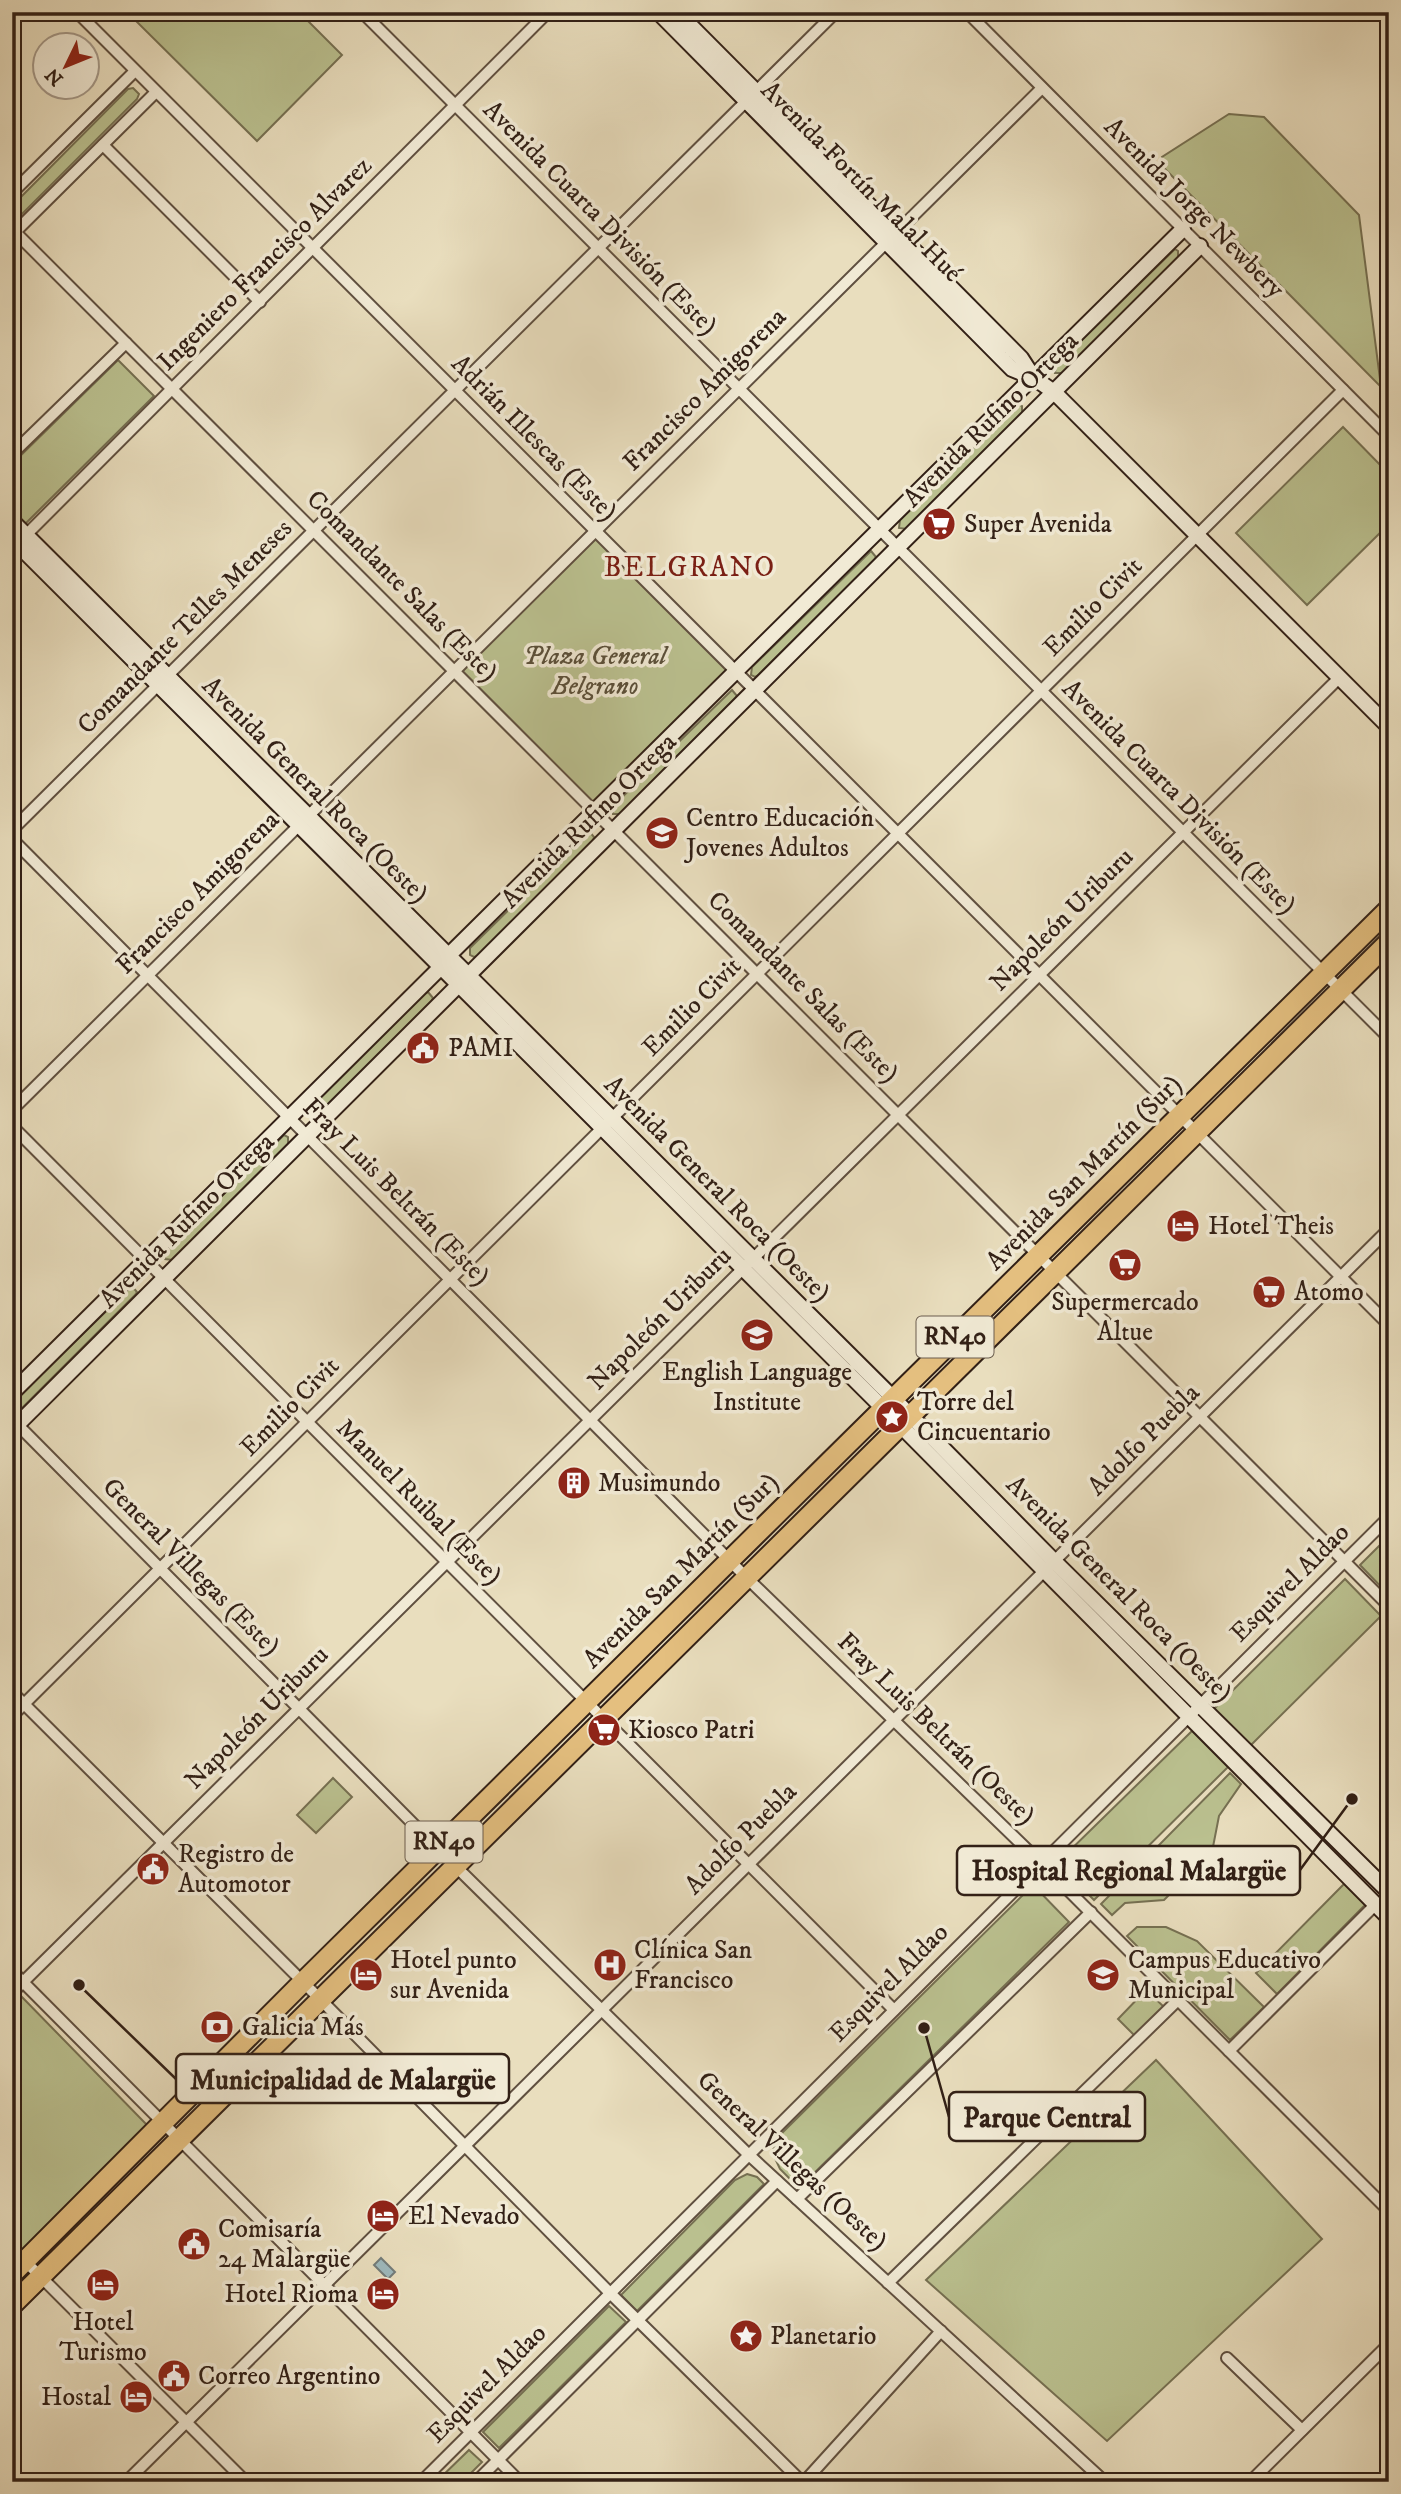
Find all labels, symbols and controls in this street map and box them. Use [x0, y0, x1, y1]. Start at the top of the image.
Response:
north arrow [32, 32, 102, 102]
text: N [41, 63, 68, 90]
street label: Avenida Fortín Malal Hué [753, 74, 969, 290]
street label: Avenida Cuarta División (Este) [476, 94, 724, 342]
street label: Avenida Jorge Newbery [1097, 111, 1292, 306]
street label: Ingeniero Francisco Alvarez [151, 150, 379, 378]
street label: Francisco Amigorena [616, 301, 794, 479]
street label: Avenida Rufino Ortega [896, 325, 1086, 515]
street label: Adrián Illescas (Este) [444, 348, 624, 528]
street label: Comandante Salas (Este) [299, 483, 505, 689]
supermarket icon: Super Avenida [920, 505, 958, 543]
place label: Super Avenida [964, 508, 1112, 541]
street label: Comandante Telles Meneses [70, 512, 300, 742]
district label: BELGRANO [604, 550, 776, 585]
street label: Emilio Civit [1036, 550, 1150, 664]
park label: Plaza General Belgrano [524, 640, 670, 703]
street label: Avenida General Roca (Oeste) [195, 670, 435, 910]
street label: Avenida Cuarta División (Este) [1055, 673, 1303, 921]
street label: Avenida Rufino Ortega [494, 726, 684, 916]
place label: Centro Educación Jovenes Adultos [684, 802, 874, 865]
street label: Francisco Amigorena [109, 804, 287, 982]
school or university icon: Centro Educación Jovenes Adultos [643, 814, 681, 852]
street label: Napoleón Uriburu [983, 841, 1141, 999]
street label: Comandante Salas (Este) [700, 884, 906, 1090]
street label: Emilio Civit [635, 950, 749, 1064]
public building icon: PAMI [404, 1029, 442, 1067]
place label: PAMI [448, 1032, 513, 1065]
street label: Avenida San Martín (Sur) [979, 1068, 1189, 1278]
street label: Avenida General Roca (Oeste) [597, 1069, 837, 1309]
street label: Fray Luis Beltrán (Este) [295, 1091, 497, 1293]
street label: Avenida Rufino Ortega [92, 1126, 282, 1316]
hotel icon: Hotel Theis [1164, 1207, 1202, 1245]
place label: Hotel Theis [1208, 1210, 1334, 1243]
street label: Napoleón Uriburu [581, 1240, 739, 1398]
supermarket icon: Supermercado Altue [1106, 1246, 1144, 1284]
supermarket icon: Atomo [1250, 1273, 1288, 1311]
place label: Atomo [1294, 1276, 1364, 1309]
place label: Supermercado Altue [1051, 1286, 1199, 1349]
school or university icon: English Language Institute [738, 1316, 776, 1354]
road number: RN40 [916, 1316, 993, 1358]
street label: Emilio Civit [233, 1350, 347, 1464]
place label: English Language Institute [662, 1356, 852, 1419]
street label: Adolfo Puebla [1081, 1377, 1207, 1503]
place label: Torre del Cincuentario [917, 1386, 1051, 1449]
place icon: Torre del Cincuentario [873, 1398, 911, 1436]
street label: Manuel Ruibal (Este) [329, 1412, 509, 1592]
building icon: Musimundo [555, 1464, 593, 1502]
street label: Avenida San Martín (Sur) [576, 1466, 786, 1676]
place label: Musimundo [598, 1467, 720, 1500]
street label: Avenida General Roca (Oeste) [999, 1469, 1239, 1709]
street label: General Villegas (Este) [95, 1471, 287, 1663]
street label: Esquivel Aldao [1223, 1516, 1357, 1650]
street label: Fray Luis Beltrán (Oeste) [830, 1626, 1042, 1832]
street label: Napoleón Uriburu [178, 1639, 336, 1797]
supermarket icon: Kiosco Patri [585, 1711, 623, 1749]
place label: Kiosco Patri [628, 1714, 755, 1747]
street label: Adolfo Puebla [678, 1776, 804, 1902]
road number: RN40 [406, 1822, 482, 1863]
place label: Registro de Automotor [178, 1838, 294, 1901]
callout: Hospital Regional Malargüe [957, 1846, 1300, 1895]
public building icon: Registro de Automotor [134, 1850, 172, 1888]
text: Hospital Regional Malargüe [972, 1854, 1287, 1889]
street label: Esquivel Aldao [822, 1916, 956, 2050]
place label: Clínica San Francisco [634, 1934, 753, 1997]
place label: Hotel punto sur Avenida [390, 1944, 517, 2007]
place label: Campus Educativo Municipal [1128, 1944, 1321, 2007]
hospital icon: Clínica San Francisco [591, 1946, 629, 1984]
hotel icon: Hotel punto sur Avenida [347, 1956, 385, 1994]
school or university icon: Campus Educativo Municipal [1084, 1956, 1122, 1994]
bank icon: Galicia Más [198, 2008, 236, 2046]
place label: Galicia Más [242, 2011, 364, 2044]
callout: Municipalidad de Malargüe [176, 2054, 509, 2103]
text: Municipalidad de Malargüe [190, 2063, 496, 2098]
street label: General Villegas (Oeste) [690, 2064, 894, 2258]
callout: Parque Central [949, 2092, 1145, 2141]
text: Parque Central [963, 2101, 1132, 2137]
hotel icon: El Nevado [364, 2197, 402, 2235]
place label: El Nevado [408, 2200, 520, 2233]
place label: Comisaría 24 Malargüe [218, 2213, 351, 2276]
public building icon: Comisaría 24 Malargüe [175, 2225, 213, 2263]
hotel icon: Hotel Turismo [84, 2266, 122, 2304]
hotel icon: Hotel Rioma [364, 2275, 402, 2313]
place label: Hotel Rioma [224, 2278, 358, 2311]
place label: Hotel Turismo [59, 2306, 147, 2369]
street label: Esquivel Aldao [420, 2317, 554, 2451]
place icon: Planetario [727, 2317, 765, 2355]
place label: Planetario [770, 2320, 877, 2353]
public building icon: Correo Argentino [155, 2357, 193, 2395]
place label: Correo Argentino [198, 2360, 380, 2393]
hotel icon: Hostal [117, 2378, 155, 2416]
place label: Hostal [41, 2381, 111, 2414]

